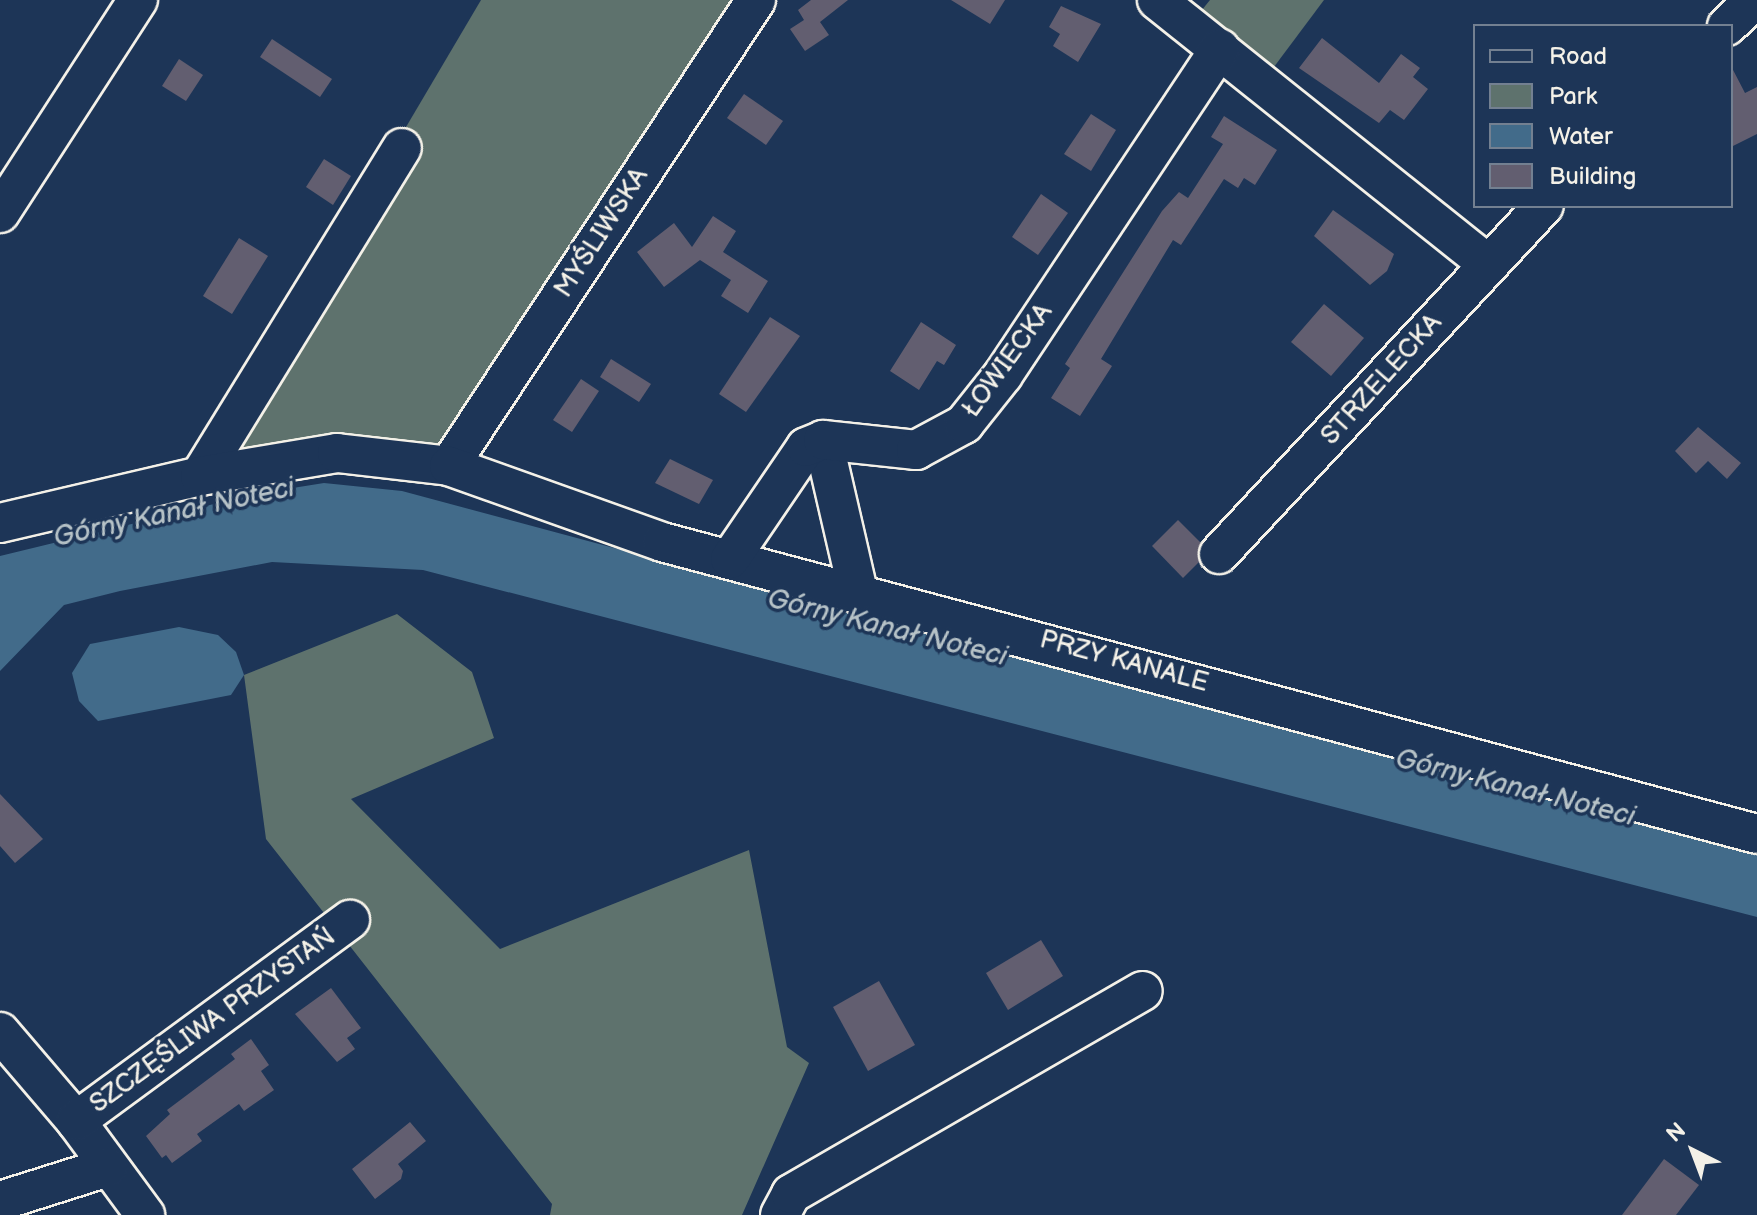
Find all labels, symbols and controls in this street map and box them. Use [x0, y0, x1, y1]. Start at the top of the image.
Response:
legend [1473, 24, 1733, 208]
text: Road [1549, 42, 1607, 71]
text: Park [1549, 82, 1597, 111]
text: Water [1549, 122, 1613, 151]
street label: MYŚLIWSKA [548, 162, 656, 304]
text: Building [1549, 162, 1636, 191]
street label: ŁOWIECKA [956, 298, 1060, 424]
street label: STRZELECKA [1315, 308, 1449, 452]
water label: Górny Kanał Noteci [50, 471, 298, 555]
water label: Górny Kanał Noteci [763, 582, 1011, 674]
street label: PRZY KANALE [1036, 625, 1212, 699]
water label: Górny Kanał Noteci [1391, 742, 1639, 834]
street label: SZCZĘŚLIWA PRZYSTAŃ [84, 922, 342, 1120]
north arrow [1653, 1111, 1733, 1191]
text: N [1661, 1117, 1692, 1148]

